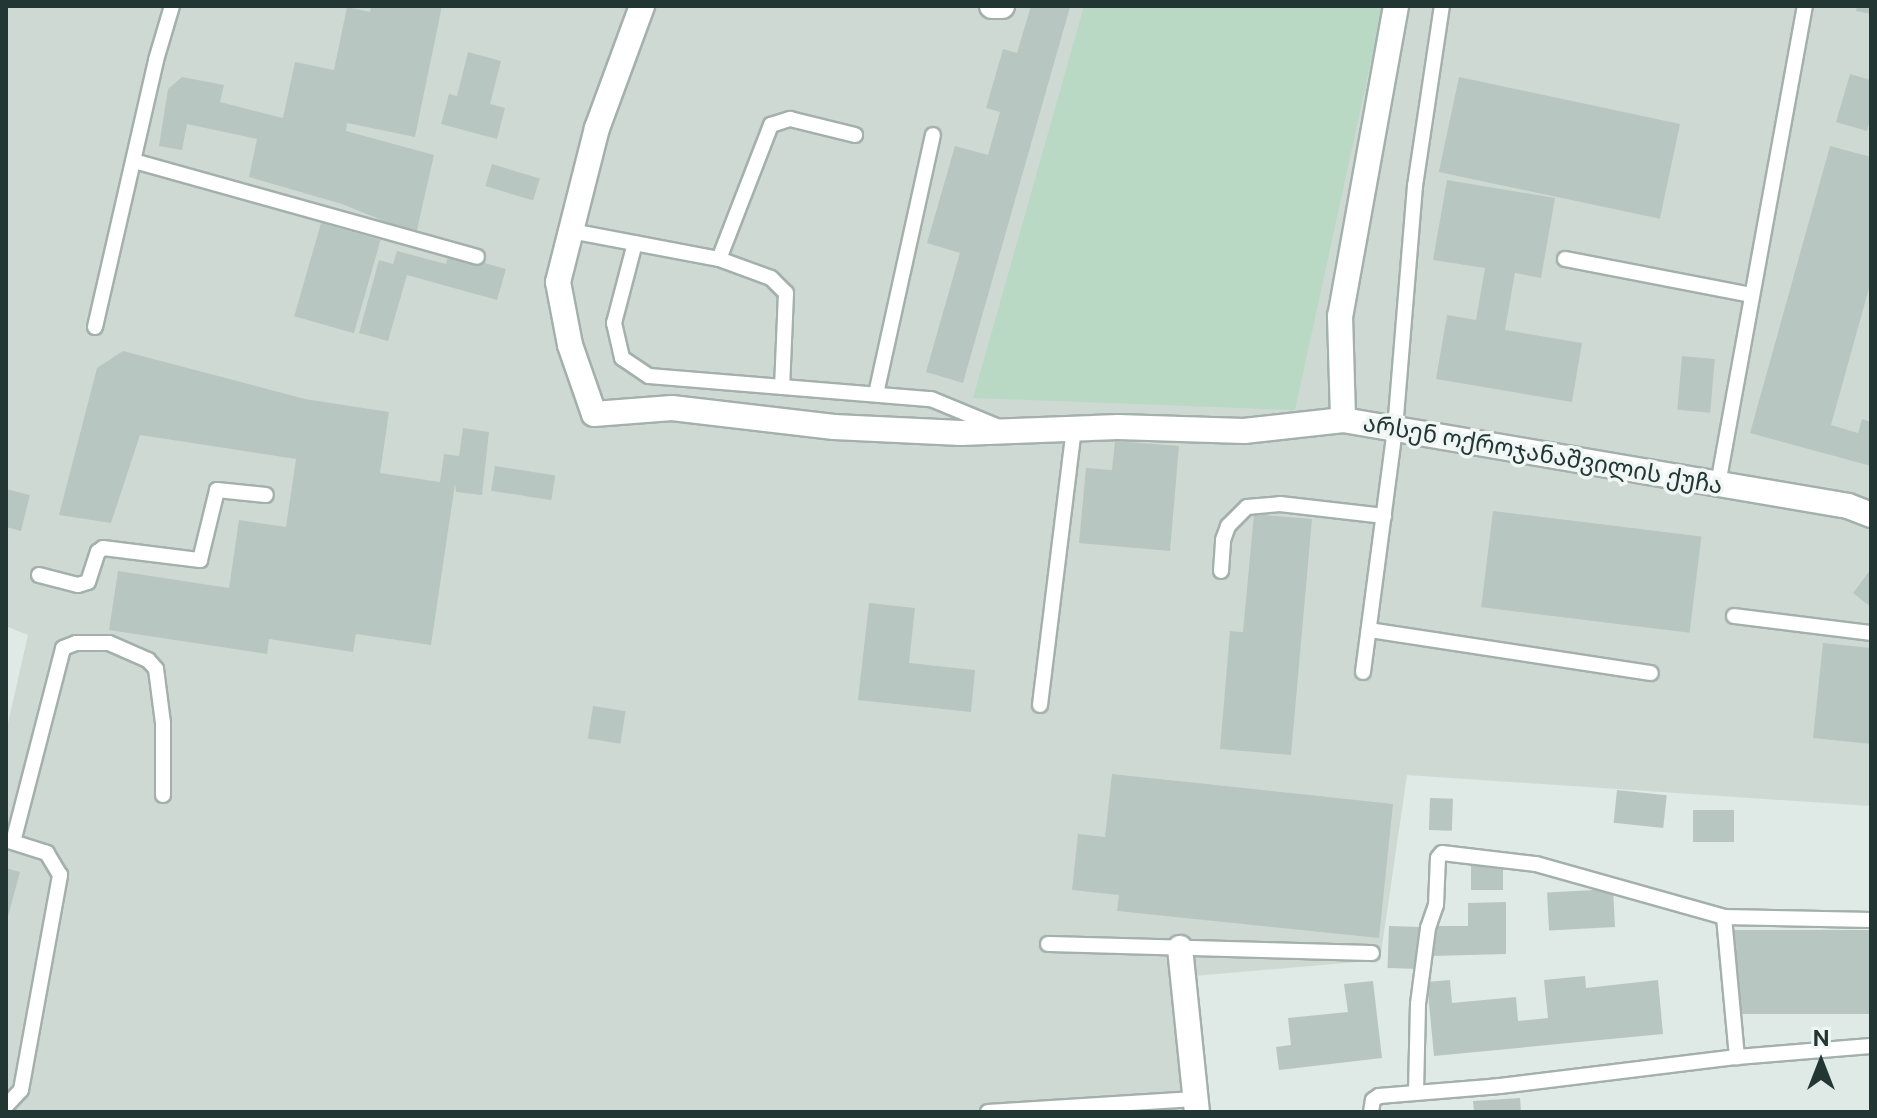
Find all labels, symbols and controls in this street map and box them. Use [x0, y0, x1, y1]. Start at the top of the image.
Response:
street label: არსენ ოქროჯანაშვილის ქუჩა [1361, 408, 1725, 500]
north arrow [1781, 1022, 1861, 1102]
text: N [1812, 1025, 1830, 1051]

